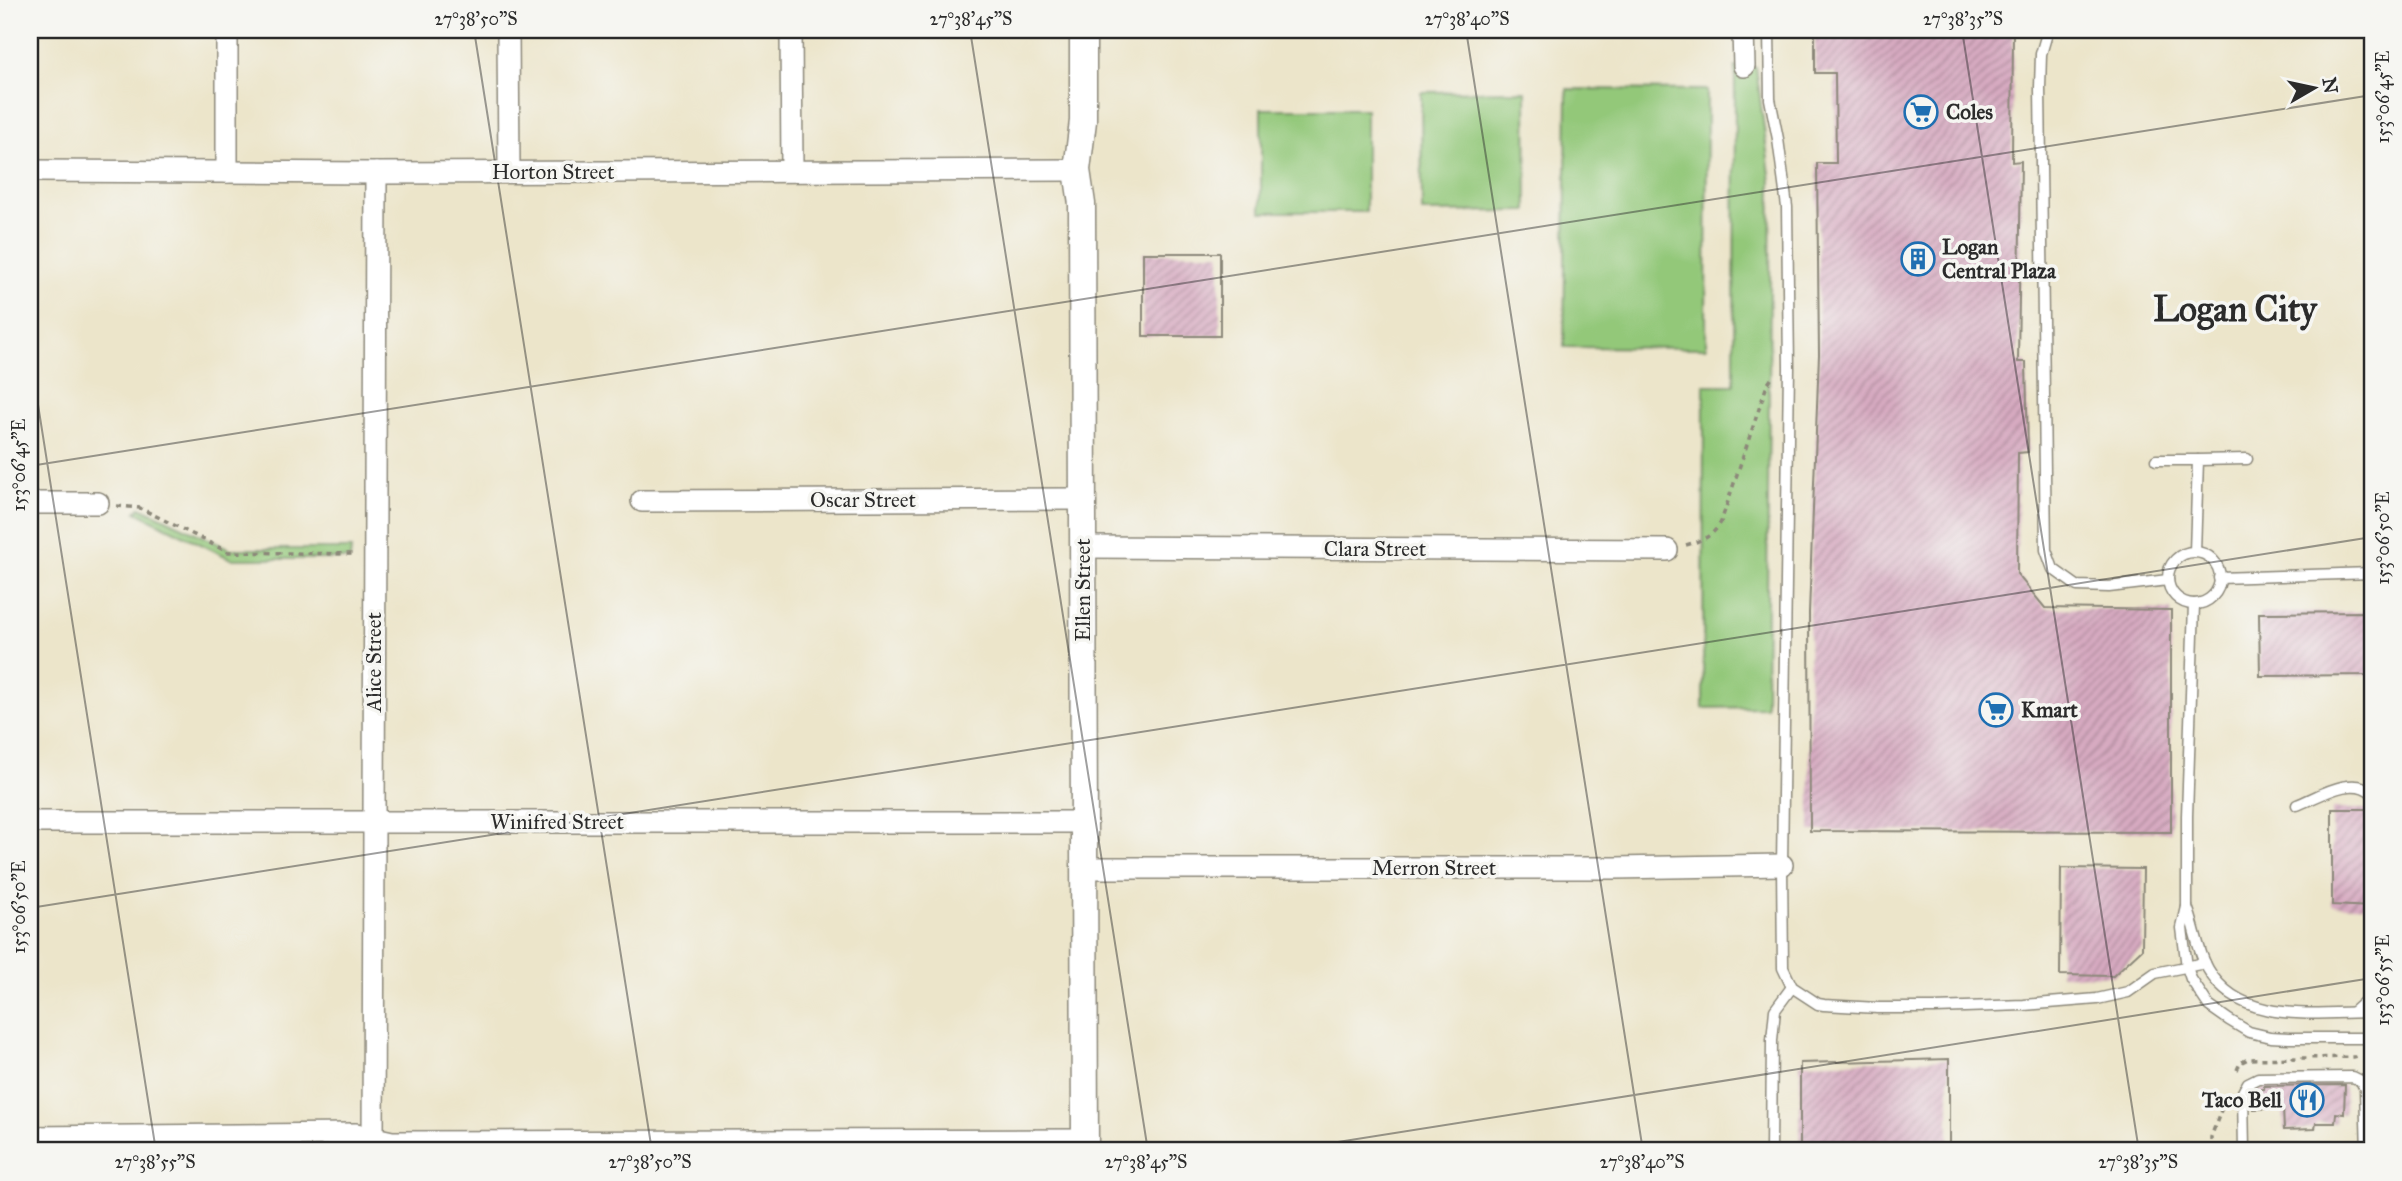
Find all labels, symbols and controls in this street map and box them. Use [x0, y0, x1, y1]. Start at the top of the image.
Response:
text: 27°38'50"S [434, 8, 518, 30]
text: 27°38'45"S [930, 8, 1012, 30]
text: 27°38'40"S [1424, 8, 1510, 30]
text: 27°38'35"S [1923, 8, 2003, 30]
text: 153°06'45"E [2372, 50, 2394, 143]
north arrow [2280, 52, 2350, 122]
text: N [2318, 76, 2343, 95]
supermarket icon: Coles [1902, 93, 1940, 131]
place label: Coles [1946, 99, 1993, 125]
street label: Horton Street [492, 159, 615, 185]
place label: Logan Central Plaza [1942, 234, 2057, 284]
building icon: Logan Central Plaza [1899, 240, 1937, 278]
district label: Logan City [2153, 288, 2318, 331]
text: 153°06'45"E [8, 418, 30, 511]
street label: Oscar Street [810, 487, 917, 513]
text: 153°06'50"E [2372, 491, 2394, 585]
street label: Clara Street [1324, 536, 1427, 562]
street label: Ellen Street [1070, 538, 1096, 642]
street label: Alice Street [361, 612, 387, 713]
supermarket icon: Kmart [1977, 691, 2015, 729]
place label: Kmart [2021, 697, 2078, 723]
street label: Winifred Street [490, 809, 624, 835]
street label: Merron Street [1372, 855, 1497, 881]
text: 153°06'50"E [8, 860, 30, 954]
text: 153°06'55"E [2372, 934, 2394, 1026]
restaurant icon: Taco Bell [2288, 1081, 2326, 1119]
place label: Taco Bell [2201, 1087, 2283, 1113]
text: 27°38'55"S [114, 1151, 196, 1173]
text: 27°38'50"S [608, 1151, 692, 1173]
text: 27°38'45"S [1105, 1151, 1187, 1173]
text: 27°38'40"S [1599, 1151, 1685, 1173]
text: 27°38'35"S [2098, 1151, 2178, 1173]

